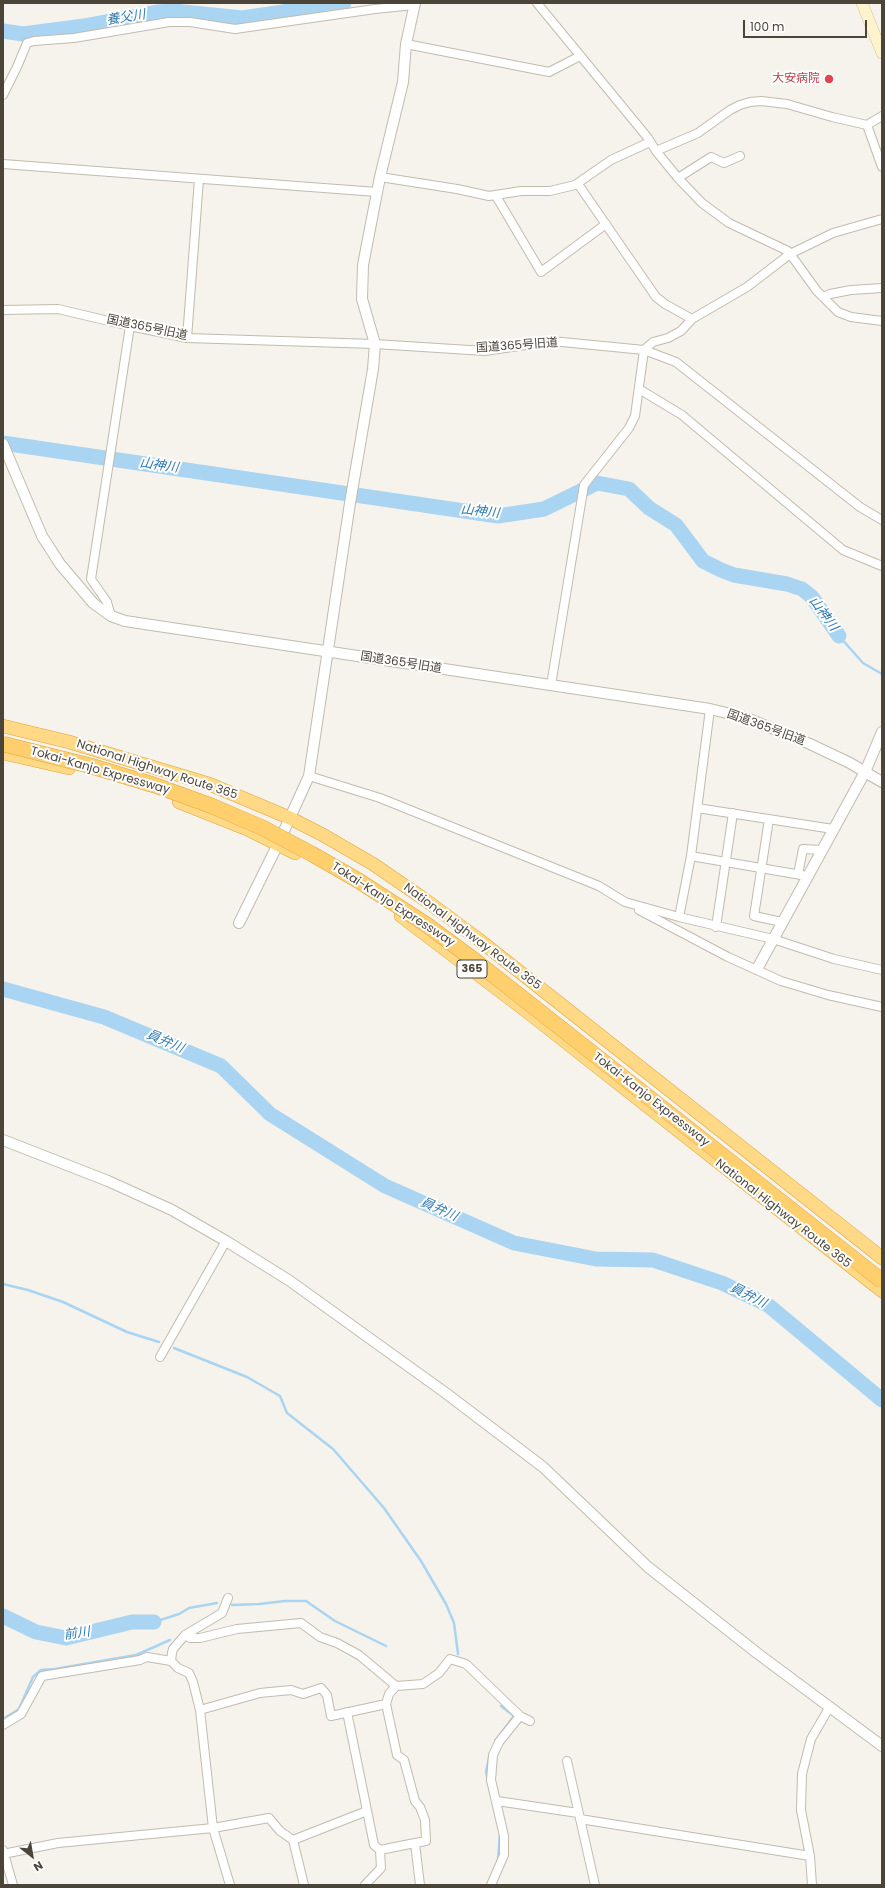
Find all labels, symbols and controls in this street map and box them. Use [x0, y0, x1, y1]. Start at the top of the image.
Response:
water label: 養父川 [106, 7, 146, 29]
scale bar [745, 12, 869, 38]
text: 100 m [750, 18, 784, 35]
place label: 大安病院 [772, 72, 820, 86]
marker: 大安病院 [823, 73, 835, 85]
street label: 国道365号旧道 [105, 312, 189, 344]
street label: 国道365号旧道 [475, 336, 559, 356]
water label: 山神川 [139, 456, 179, 476]
water label: 山神川 [460, 502, 500, 522]
water label: 山神川 [805, 594, 841, 634]
street label: 国道365号旧道 [359, 649, 443, 677]
street label: 国道365号旧道 [725, 707, 807, 749]
street label: National Highway Route 365 [75, 737, 239, 803]
street label: Tokai-Kanjo Expressway [29, 744, 171, 798]
street label: Tokai-Kanjo Expressway [329, 860, 457, 950]
street label: National Highway Route 365 [400, 881, 544, 993]
road number: 365 [457, 960, 487, 978]
water label: 員弁川 [144, 1027, 186, 1057]
street label: Tokai-Kanjo Expressway [590, 1050, 712, 1150]
street label: National Highway Route 365 [712, 1157, 854, 1271]
water label: 員弁川 [418, 1195, 460, 1225]
water label: 員弁川 [727, 1280, 769, 1312]
water label: 前川 [63, 1624, 91, 1644]
north arrow [12, 1836, 52, 1876]
text: N [31, 1857, 46, 1875]

